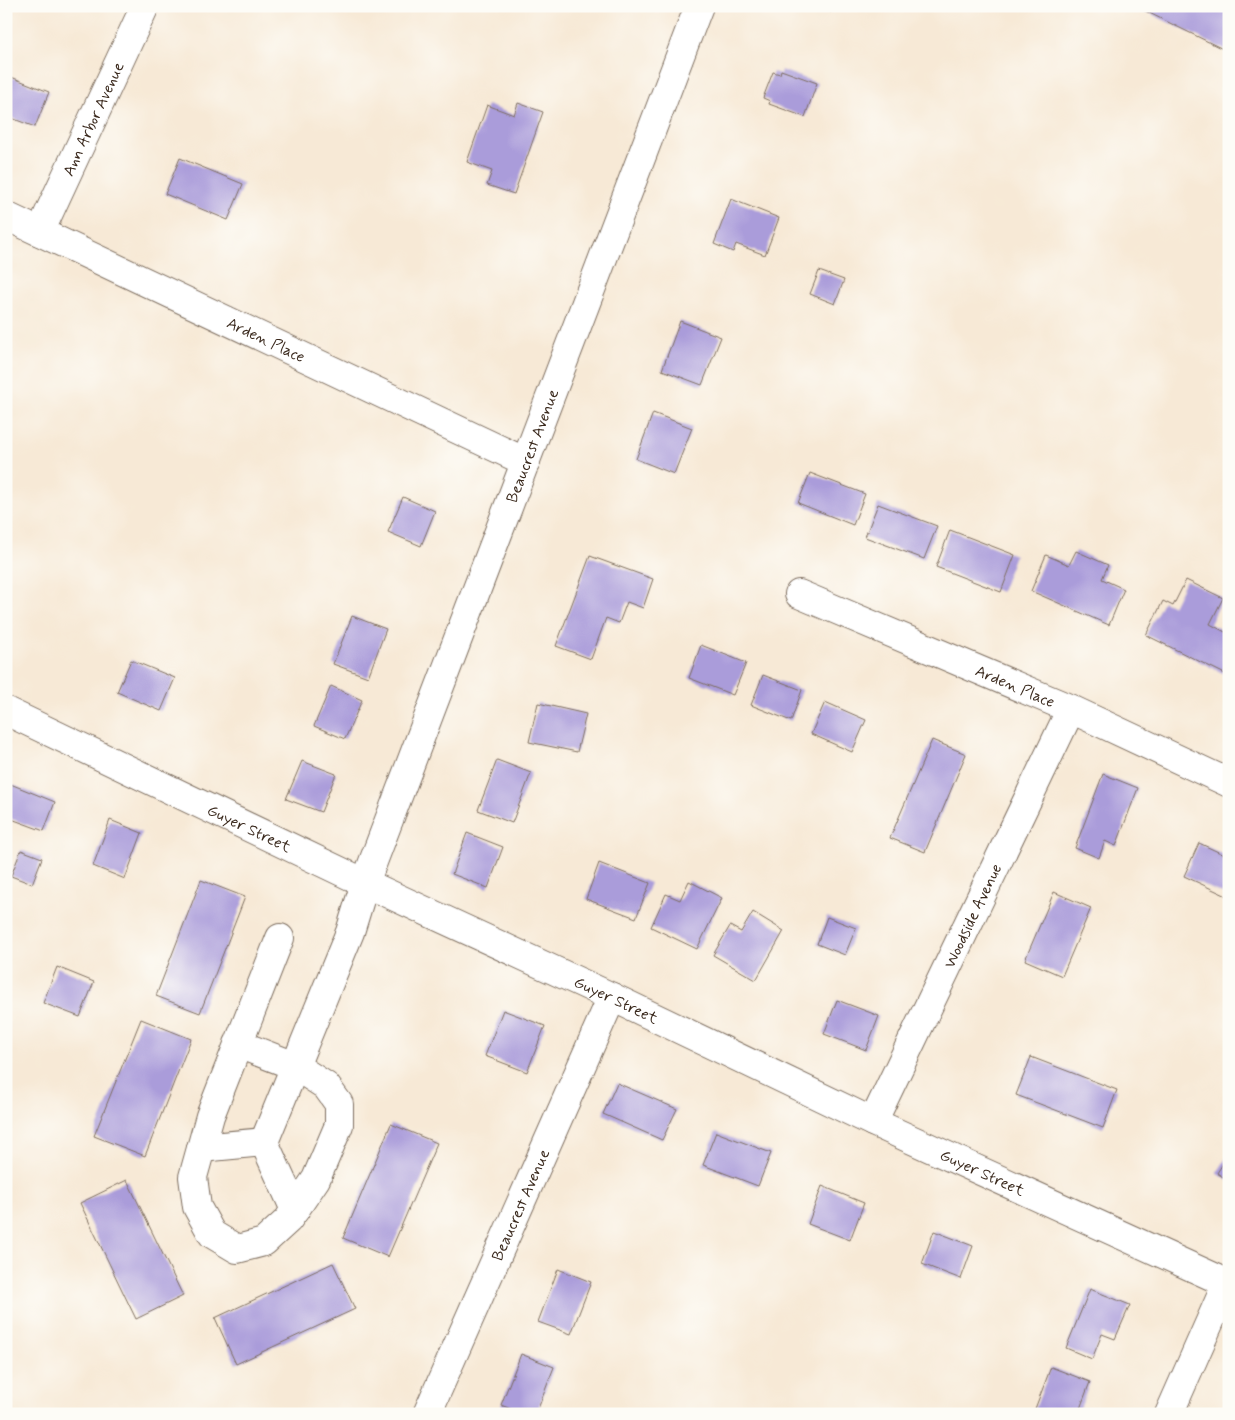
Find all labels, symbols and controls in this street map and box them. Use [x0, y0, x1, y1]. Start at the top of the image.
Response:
street label: Ann Arbor Avenue [58, 59, 130, 180]
street label: Arden Place [223, 313, 308, 368]
street label: Beaucrest Avenue [502, 386, 564, 506]
street label: Arden Place [972, 661, 1058, 713]
street label: Guyer Street [203, 800, 295, 858]
street label: Woodside Avenue [939, 861, 1007, 972]
street label: Guyer Street [570, 972, 662, 1030]
street label: Guyer Street [936, 1145, 1028, 1202]
street label: Beaucrest Avenue [487, 1146, 555, 1264]

